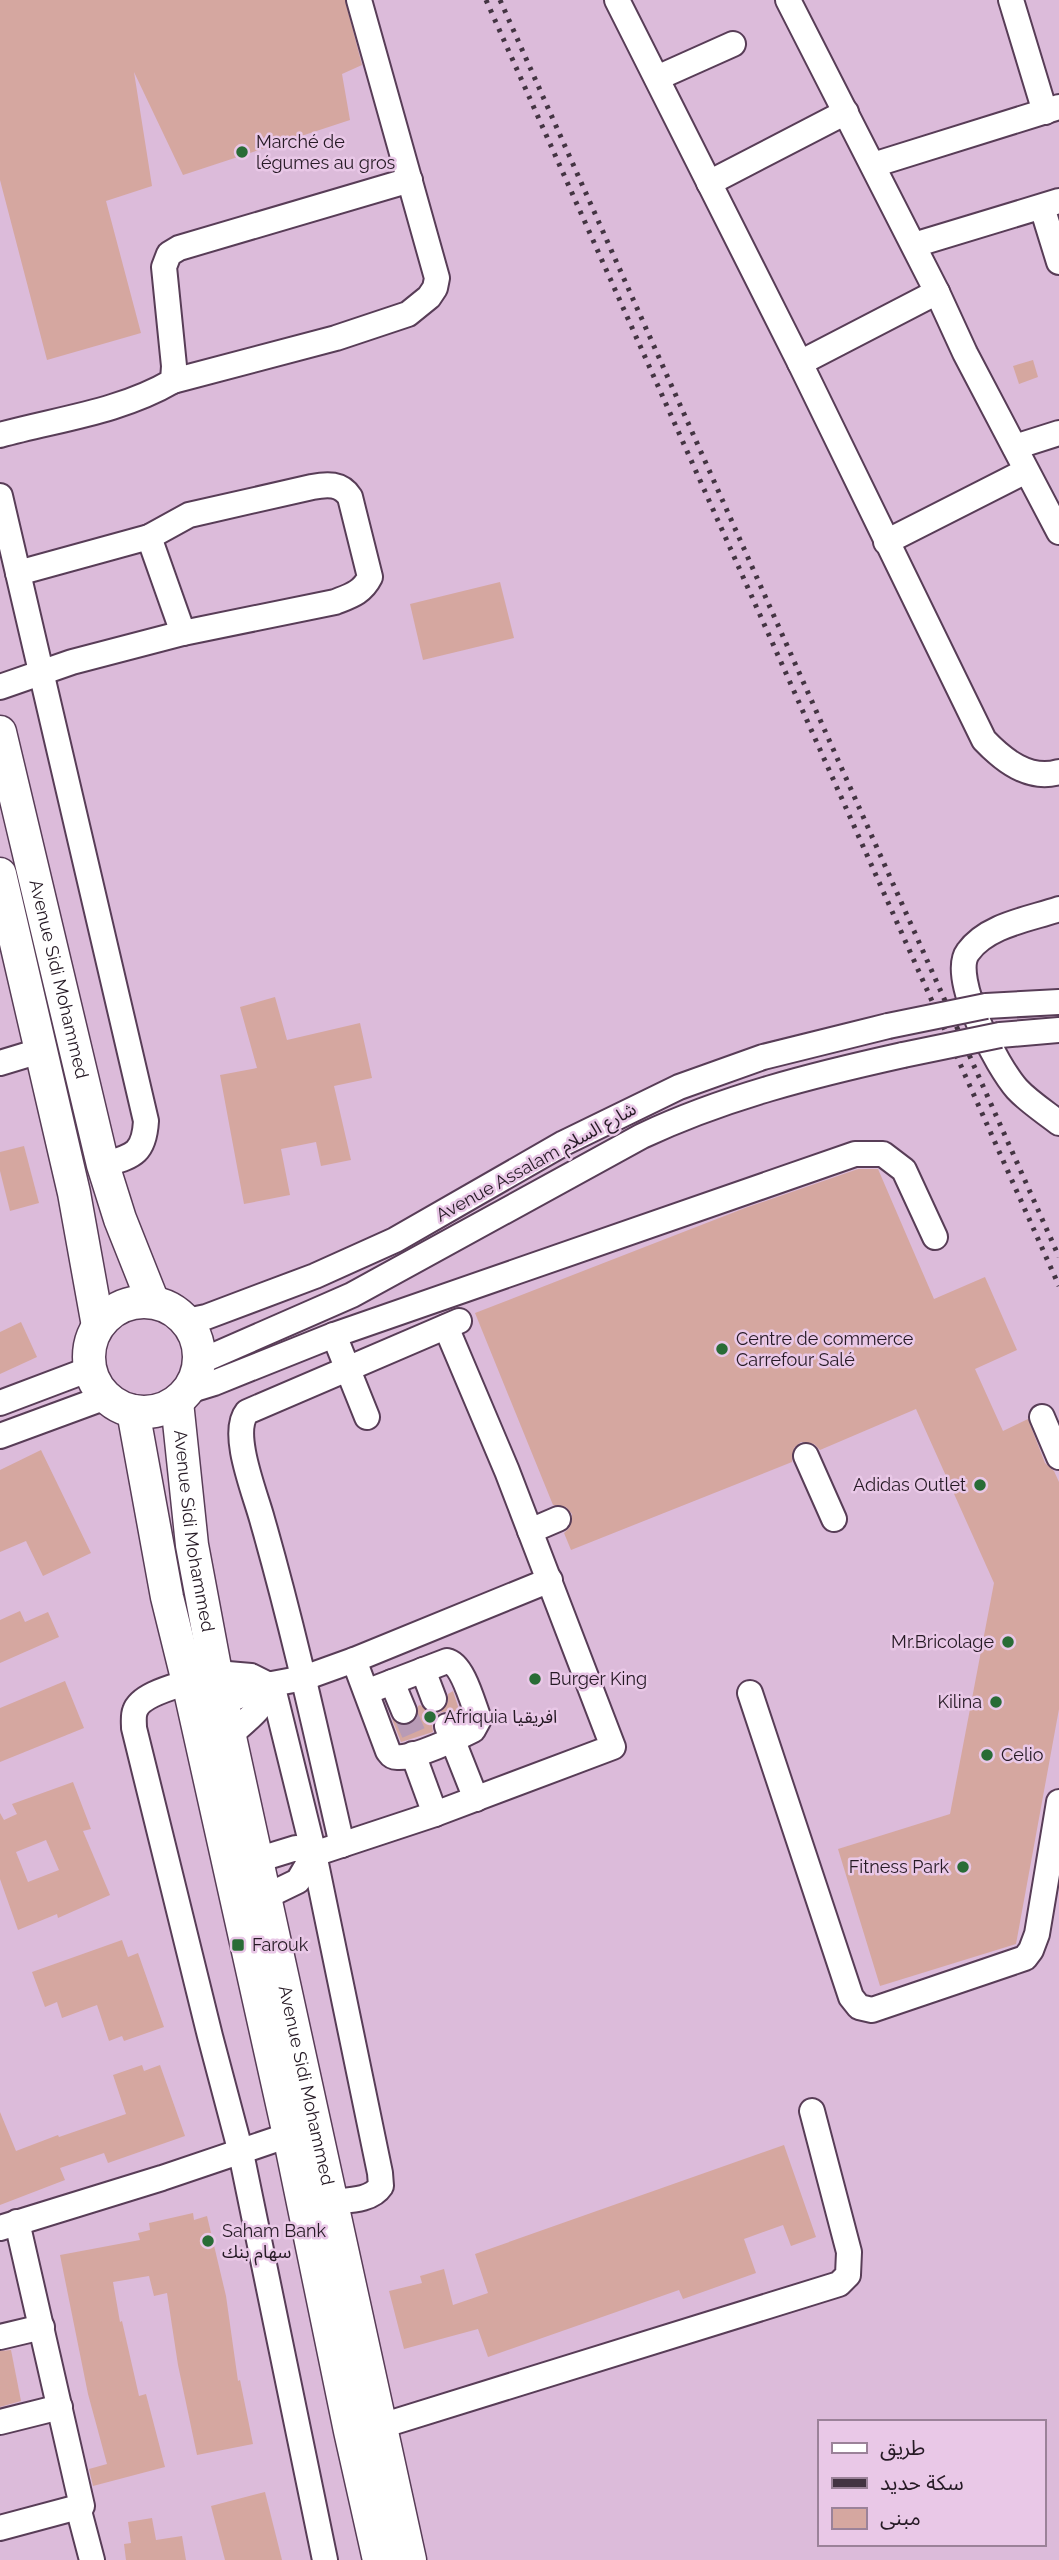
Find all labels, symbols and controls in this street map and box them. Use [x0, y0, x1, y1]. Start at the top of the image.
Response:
place label: Marché de légumes au gros [256, 131, 396, 173]
marker: Marché de légumes au gros [234, 144, 250, 160]
street label: Avenue Sidi Mohammed [25, 877, 93, 1081]
street label: Avenue Assalam شارع السلام [432, 1098, 641, 1229]
place label: Centre de commerce Carrefour Salé [736, 1328, 914, 1370]
marker: Centre de commerce Carrefour Salé [714, 1341, 730, 1357]
street label: Avenue Sidi Mohammed [170, 1429, 219, 1634]
place label: Adidas Outlet [853, 1474, 966, 1495]
marker: Adidas Outlet [972, 1477, 988, 1493]
place label: Mr.Bricolage [891, 1631, 994, 1652]
marker: Mr.Bricolage [1000, 1634, 1016, 1650]
place label: Burger King [549, 1668, 647, 1689]
marker: Burger King [527, 1671, 543, 1687]
place label: Kilina [937, 1691, 982, 1712]
marker: Kilina [988, 1694, 1004, 1710]
place label: Afriquia افريقيا [444, 1706, 557, 1728]
marker: Afriquia افريقيا [422, 1709, 438, 1725]
place label: Celio [1001, 1744, 1044, 1765]
marker: Celio [979, 1747, 995, 1763]
place label: Fitness Park [849, 1856, 949, 1877]
marker: Fitness Park [955, 1859, 971, 1875]
place label: Farouk [252, 1934, 309, 1955]
marker: Farouk [230, 1937, 246, 1953]
street label: Avenue Sidi Mohammed [275, 1983, 339, 2187]
place label: Saham Bank سهام بنك [222, 2220, 326, 2266]
marker: Saham Bank سهام بنك [200, 2233, 216, 2249]
legend [818, 2420, 1045, 2546]
text: طريق [880, 2435, 925, 2461]
text: سكة حديد [880, 2470, 964, 2495]
text: مبنى [880, 2505, 921, 2530]

